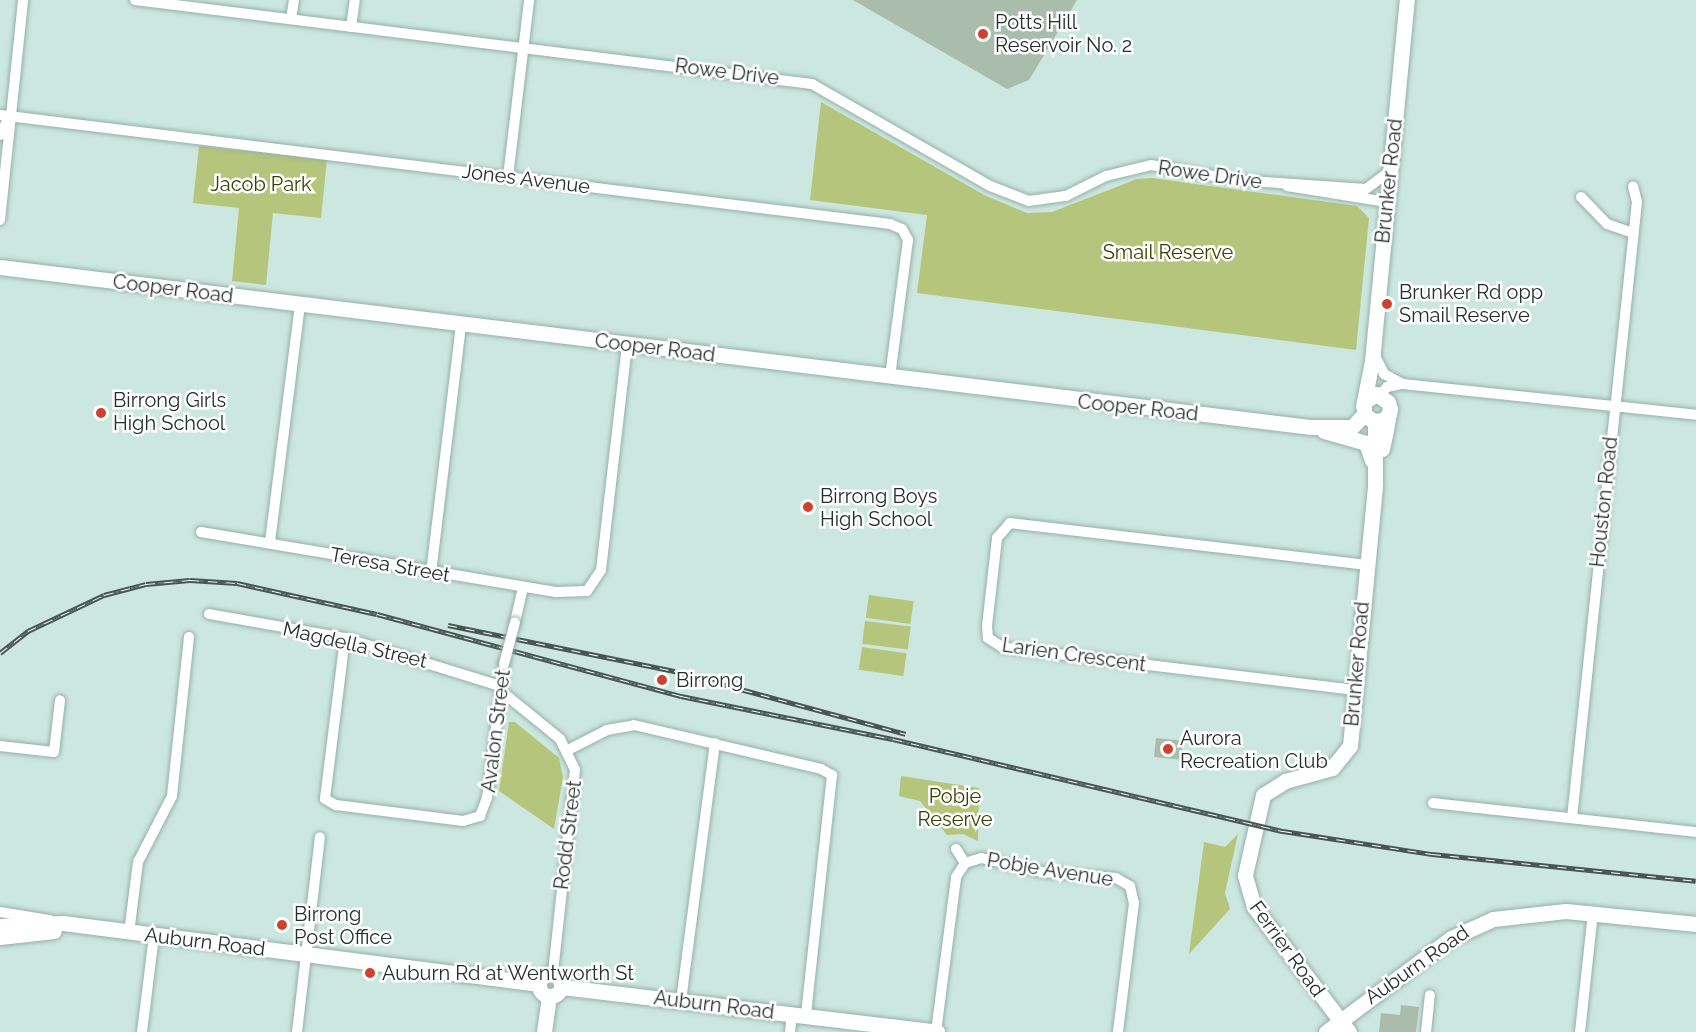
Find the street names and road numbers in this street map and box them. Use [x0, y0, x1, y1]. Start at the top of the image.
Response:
street label: Rowe Drive [674, 54, 780, 90]
street label: Brunker Road [1370, 117, 1408, 245]
street label: Rowe Drive [1156, 156, 1264, 194]
street label: Jones Avenue [460, 159, 592, 199]
street label: Cooper Road [111, 270, 235, 308]
street label: Cooper Road [593, 329, 717, 367]
street label: Cooper Road [1076, 390, 1200, 426]
street label: Houston Road [1585, 436, 1623, 568]
street label: Teresa Street [328, 543, 452, 587]
street label: Brunker Road [1340, 600, 1374, 728]
street label: Magdella Street [281, 617, 429, 673]
street label: Larien Crescent [1000, 633, 1148, 677]
street label: Avalon Street [477, 668, 515, 794]
street label: Rodd Street [549, 779, 587, 891]
street label: Pobje Avenue [985, 848, 1115, 892]
street label: Ferrier Road [1244, 896, 1330, 1002]
street label: Auburn Road [1360, 920, 1474, 1010]
street label: Auburn Road [143, 923, 267, 961]
street label: Auburn Road [652, 986, 776, 1024]

